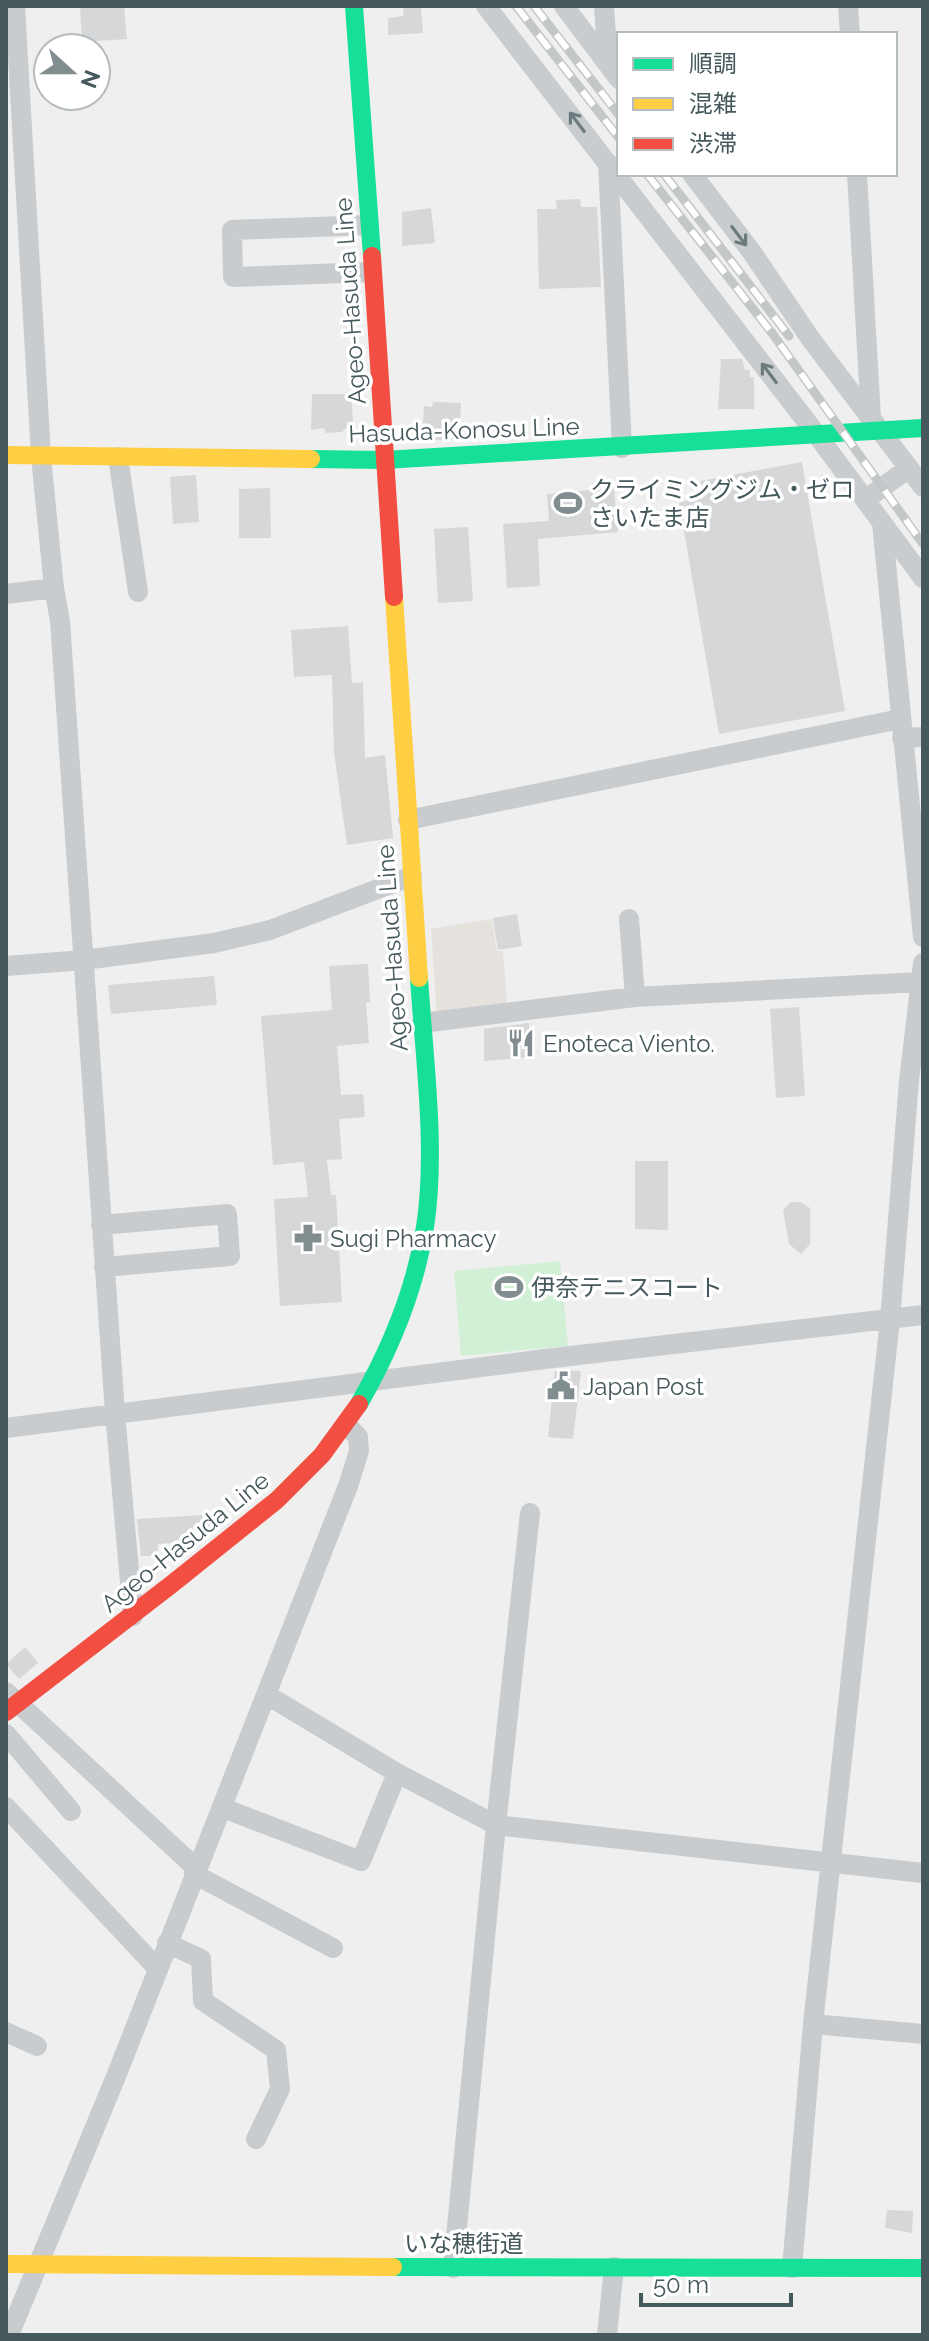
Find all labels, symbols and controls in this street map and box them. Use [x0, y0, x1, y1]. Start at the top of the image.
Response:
north arrow [32, 32, 112, 112]
legend [617, 32, 897, 176]
text: 順調 [689, 49, 737, 78]
text: N [76, 67, 106, 92]
text: 混雑 [689, 89, 737, 118]
one-way arrow [569, 112, 586, 133]
text: 渋滞 [689, 129, 737, 158]
street label: Ageo-Hasuda Line [328, 197, 372, 405]
one-way arrow [731, 225, 748, 246]
one-way arrow [761, 363, 778, 384]
street label: Hasuda-Konosu Line [348, 411, 580, 449]
place label: クライミングジム・ゼロ さいたま店 [590, 475, 854, 532]
sports icon: クライミングジム・ゼロ さいたま店 [553, 488, 583, 518]
street label: Ageo-Hasuda Line [370, 844, 414, 1052]
restaurant icon: Enoteca Viento. [506, 1028, 536, 1058]
place label: Enoteca Viento. [543, 1029, 715, 1058]
pharmacy icon: Sugi Pharmacy [293, 1223, 323, 1253]
place label: Sugi Pharmacy [330, 1224, 497, 1253]
sports icon: 伊奈テニスコート [494, 1272, 524, 1302]
place label: 伊奈テニスコート [531, 1273, 723, 1302]
public building icon: Japan Post [546, 1371, 576, 1401]
place label: Japan Post [583, 1372, 704, 1401]
street label: Ageo-Hasuda Line [95, 1466, 275, 1618]
street label: いな穂街道 [404, 2229, 524, 2258]
scale bar [641, 2257, 791, 2307]
text: 50 m [653, 2270, 709, 2299]

